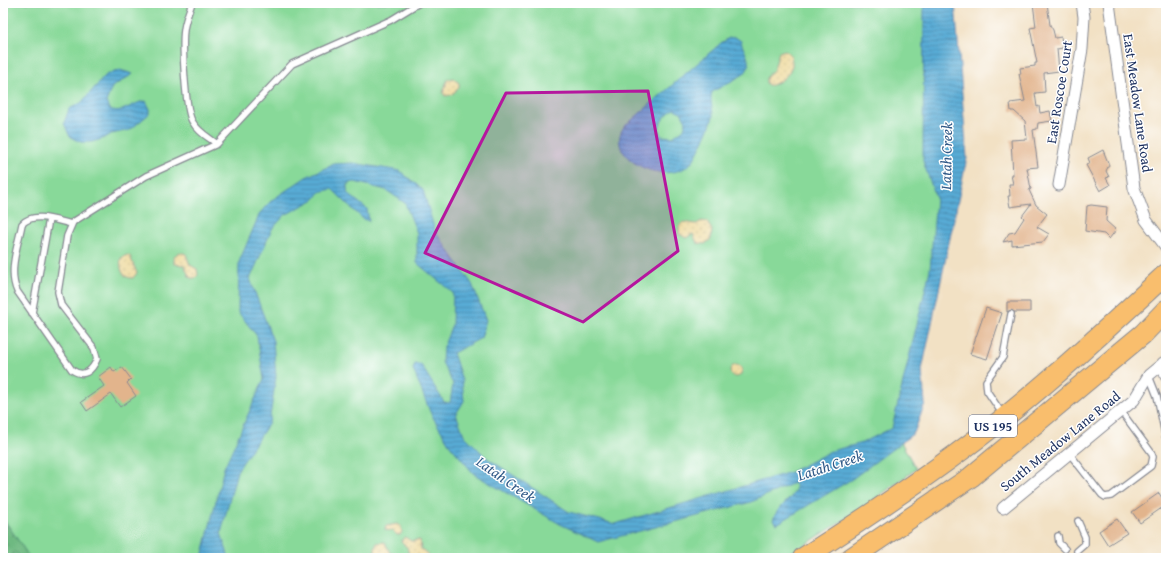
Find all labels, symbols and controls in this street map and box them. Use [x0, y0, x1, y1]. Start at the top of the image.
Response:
street label: East Meadow Lane Road [1118, 32, 1158, 174]
street label: East Roscoe Court [1041, 39, 1077, 145]
water label: Latah Creek [935, 122, 957, 191]
street label: South Meadow Lane Road [996, 386, 1125, 496]
road number: US 195 [969, 415, 1017, 437]
water label: Latah Creek [794, 445, 866, 486]
water label: Latah Creek [471, 450, 540, 507]

